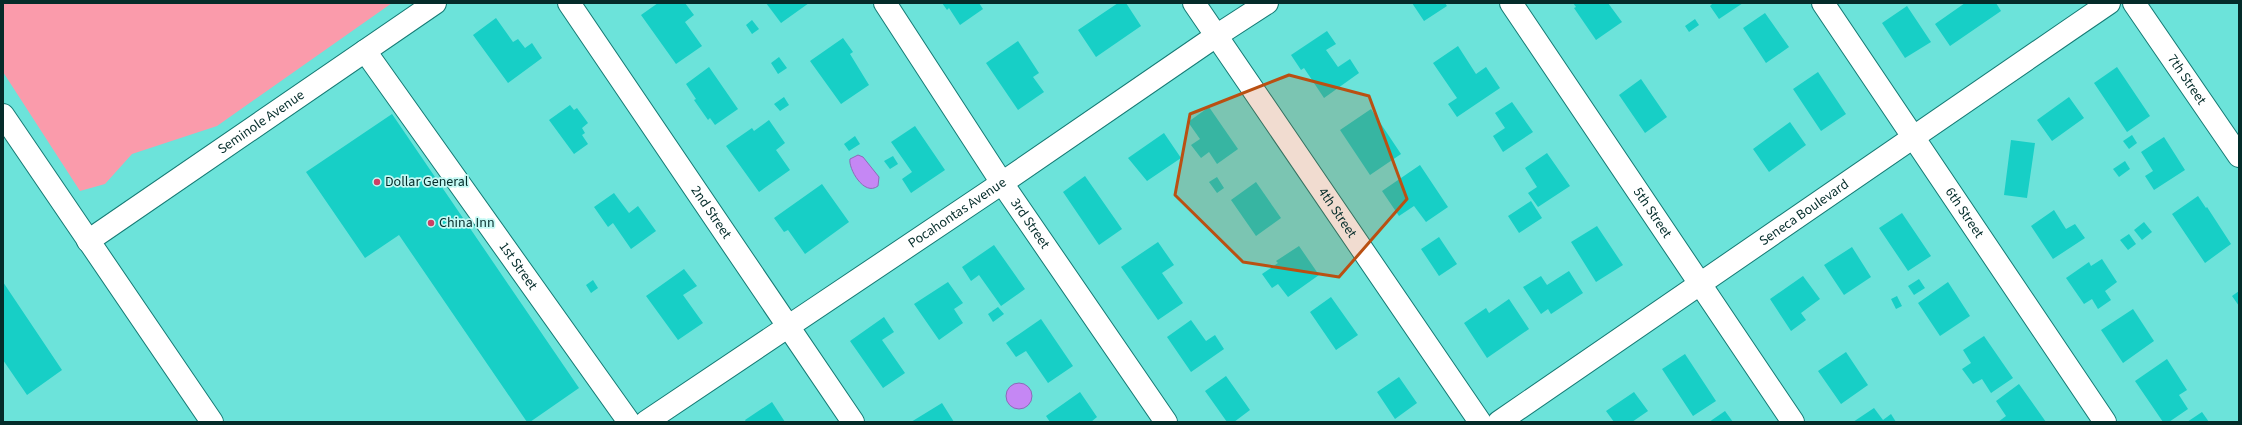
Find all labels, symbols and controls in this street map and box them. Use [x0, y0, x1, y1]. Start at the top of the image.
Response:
street label: 7th Street [2162, 50, 2211, 109]
street label: Seminole Avenue [214, 85, 309, 159]
place label: Dollar General [385, 172, 469, 192]
street label: Pocahontas Avenue [904, 173, 1011, 253]
street label: Seneca Boulevard [1755, 175, 1853, 251]
marker: Dollar General [372, 177, 382, 187]
street label: 2nd Street [686, 182, 736, 243]
street label: 4th Street [1313, 184, 1362, 242]
street label: 5th Street [1628, 184, 1677, 242]
street label: 6th Street [1940, 184, 1989, 242]
street label: 3rd Street [1005, 194, 1055, 253]
place label: China Inn [439, 213, 495, 233]
marker: China Inn [426, 218, 436, 228]
street label: 1st Street [494, 238, 542, 295]

